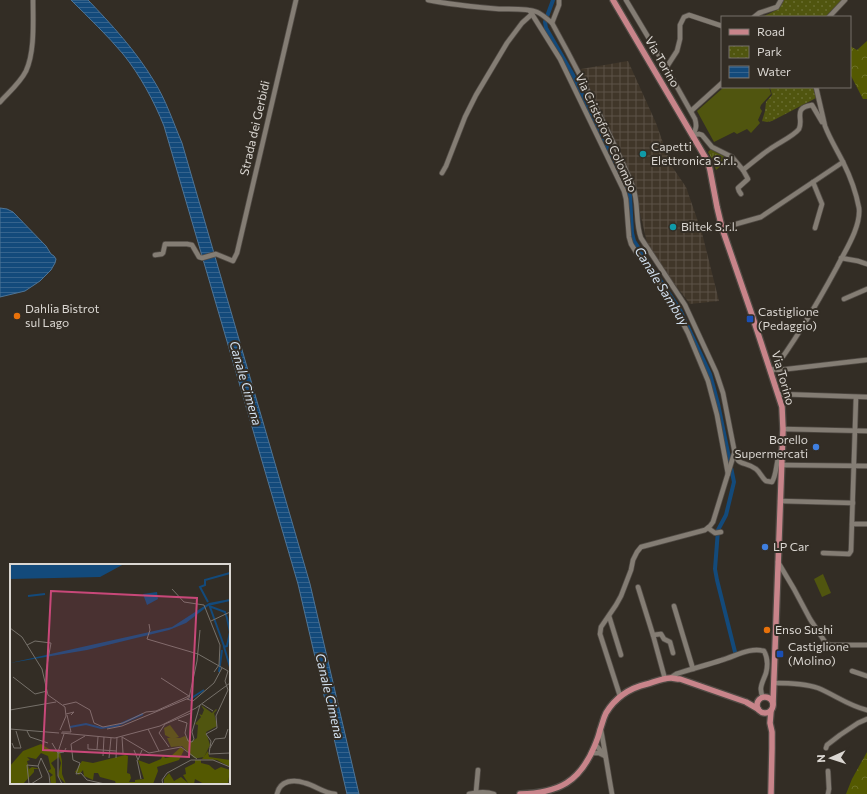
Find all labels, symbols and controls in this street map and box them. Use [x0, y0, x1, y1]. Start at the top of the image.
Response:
legend [721, 16, 851, 88]
text: Road [757, 24, 785, 38]
street label: Via Torino [643, 34, 683, 89]
text: Park [757, 44, 783, 58]
text: Water [757, 64, 791, 78]
street label: Via Cristoforo Colombo [573, 71, 641, 194]
street label: Strada dei Gerbidi [236, 79, 272, 177]
place label: Capetti Elettronica S.r.l. [651, 139, 736, 167]
marker: Capetti Elettronica S.r.l. [638, 149, 648, 159]
place label: Biltek S.r.l. [681, 219, 738, 233]
marker: Biltek S.r.l. [668, 222, 678, 232]
water label: Canale Sambuy [631, 244, 693, 329]
place label: Dahlia Bistrot sul Lago [25, 301, 100, 329]
place label: Castiglione (Pedaggio) [758, 304, 819, 332]
marker: Dahlia Bistrot sul Lago [12, 311, 22, 321]
marker: Castiglione (Pedaggio) [745, 314, 755, 324]
water label: Canale Cimena [226, 339, 266, 427]
street label: Via Torino [770, 349, 798, 406]
place label: Borello Supermercati [734, 432, 808, 460]
marker: Borello Supermercati [811, 442, 821, 452]
place label: LP Car [773, 539, 809, 553]
marker: LP Car [760, 542, 770, 552]
inset map [10, 564, 230, 784]
place label: Enso Sushi [775, 622, 833, 636]
marker: Enso Sushi [762, 625, 772, 635]
place label: Castiglione (Molino) [788, 639, 849, 667]
marker: Castiglione (Molino) [775, 649, 785, 659]
water label: Canale Cimena [312, 652, 348, 741]
north arrow [811, 738, 851, 778]
text: N [814, 754, 827, 763]

